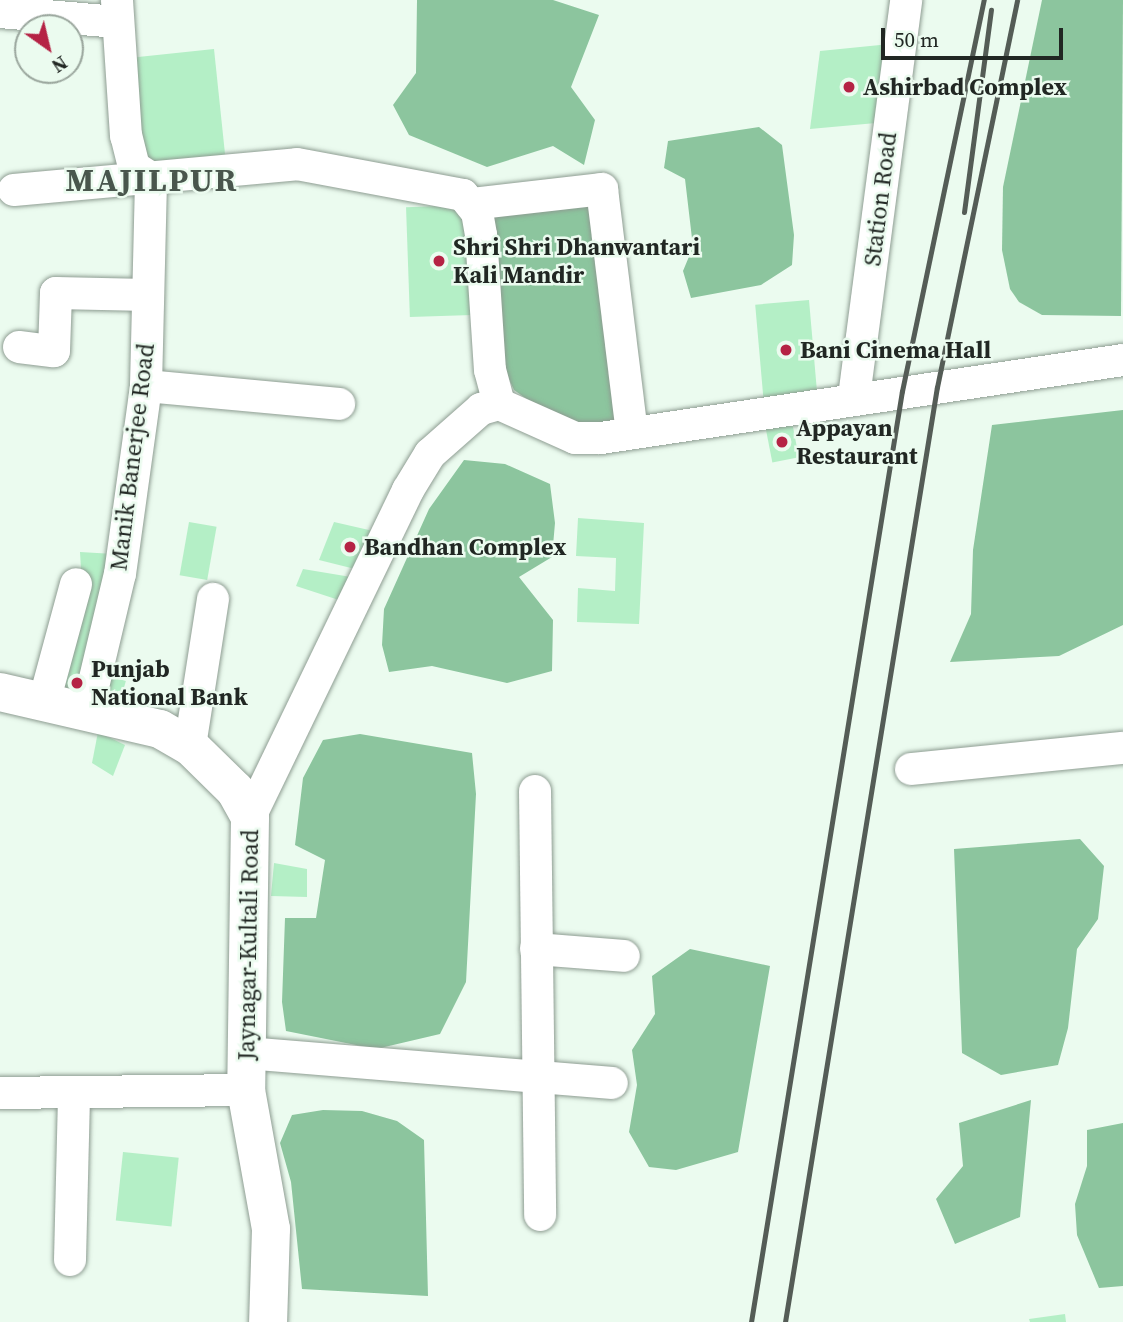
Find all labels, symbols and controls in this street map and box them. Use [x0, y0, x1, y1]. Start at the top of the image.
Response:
north arrow [14, 14, 84, 84]
scale bar [885, 14, 1067, 58]
text: 50 m [894, 25, 939, 54]
text: N [47, 50, 73, 79]
place label: Ashirbad Complex [863, 73, 1067, 101]
marker: Ashirbad Complex [841, 79, 857, 95]
street label: Station Road [857, 130, 903, 268]
district label: MAJILPUR [67, 161, 237, 199]
place label: Shri Shri Dhanwantari Kali Mandir [453, 233, 700, 289]
marker: Shri Shri Dhanwantari Kali Mandir [431, 253, 447, 269]
place label: Bani Cinema Hall [800, 336, 991, 364]
street label: Manik Banerjee Road [104, 342, 160, 572]
marker: Bani Cinema Hall [778, 342, 794, 358]
place label: Appayan Restaurant [796, 414, 918, 470]
marker: Appayan Restaurant [774, 434, 790, 450]
place label: Bandhan Complex [364, 533, 566, 561]
marker: Bandhan Complex [342, 539, 358, 555]
place label: Punjab National Bank [91, 655, 248, 711]
marker: Punjab National Bank [69, 675, 85, 691]
street label: Jaynagar-Kultali Road [232, 829, 264, 1061]

